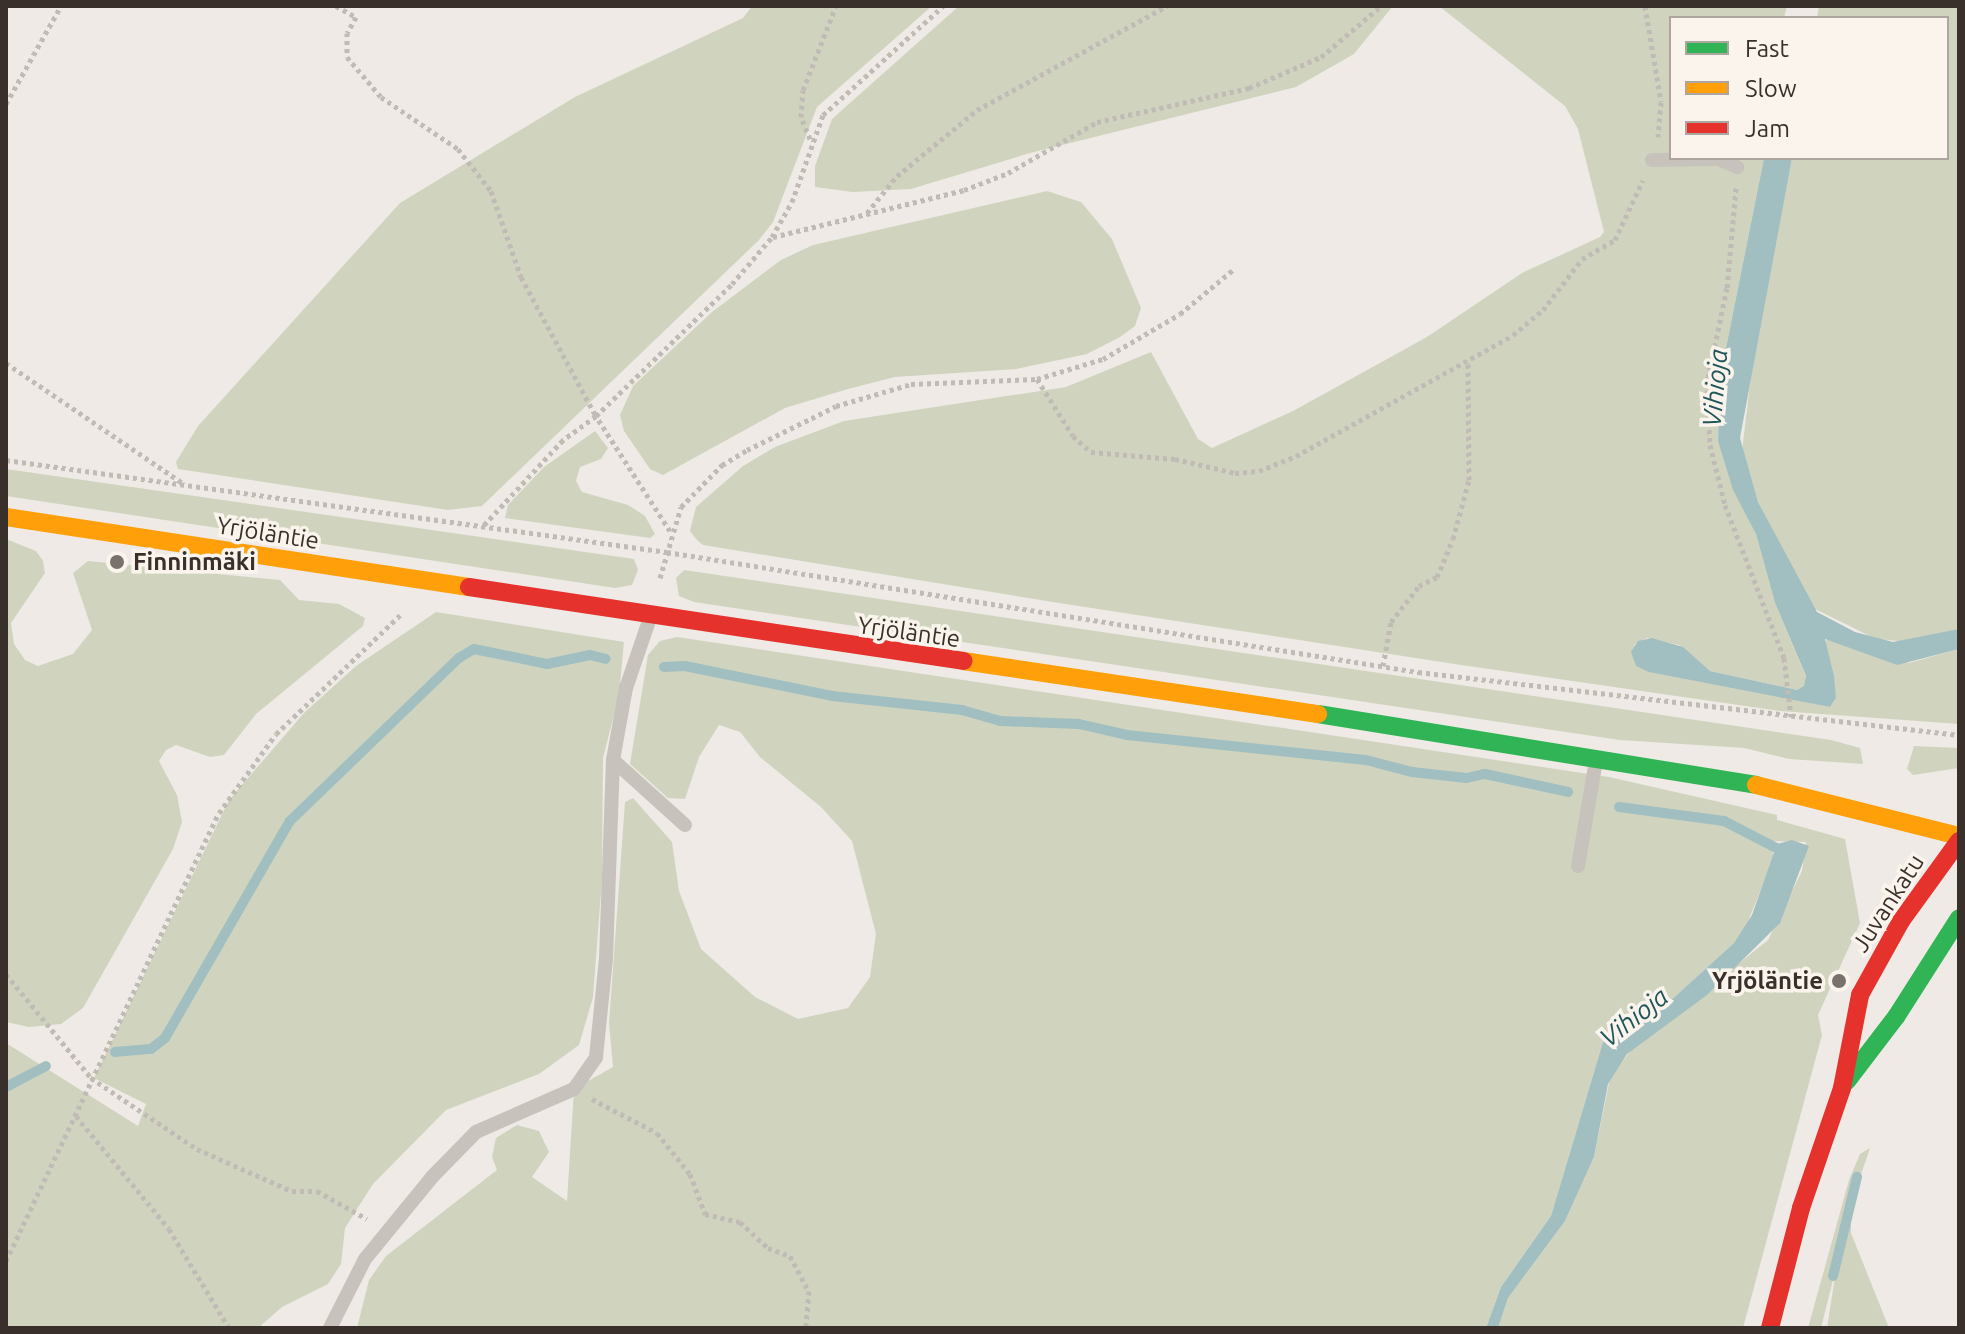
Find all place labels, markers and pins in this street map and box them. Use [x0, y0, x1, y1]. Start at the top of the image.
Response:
place label: Finninmäki [133, 548, 256, 576]
marker: Finninmäki [108, 553, 126, 571]
place label: Yrjöläntie [1712, 967, 1823, 995]
marker: Yrjöläntie [1830, 972, 1848, 990]

